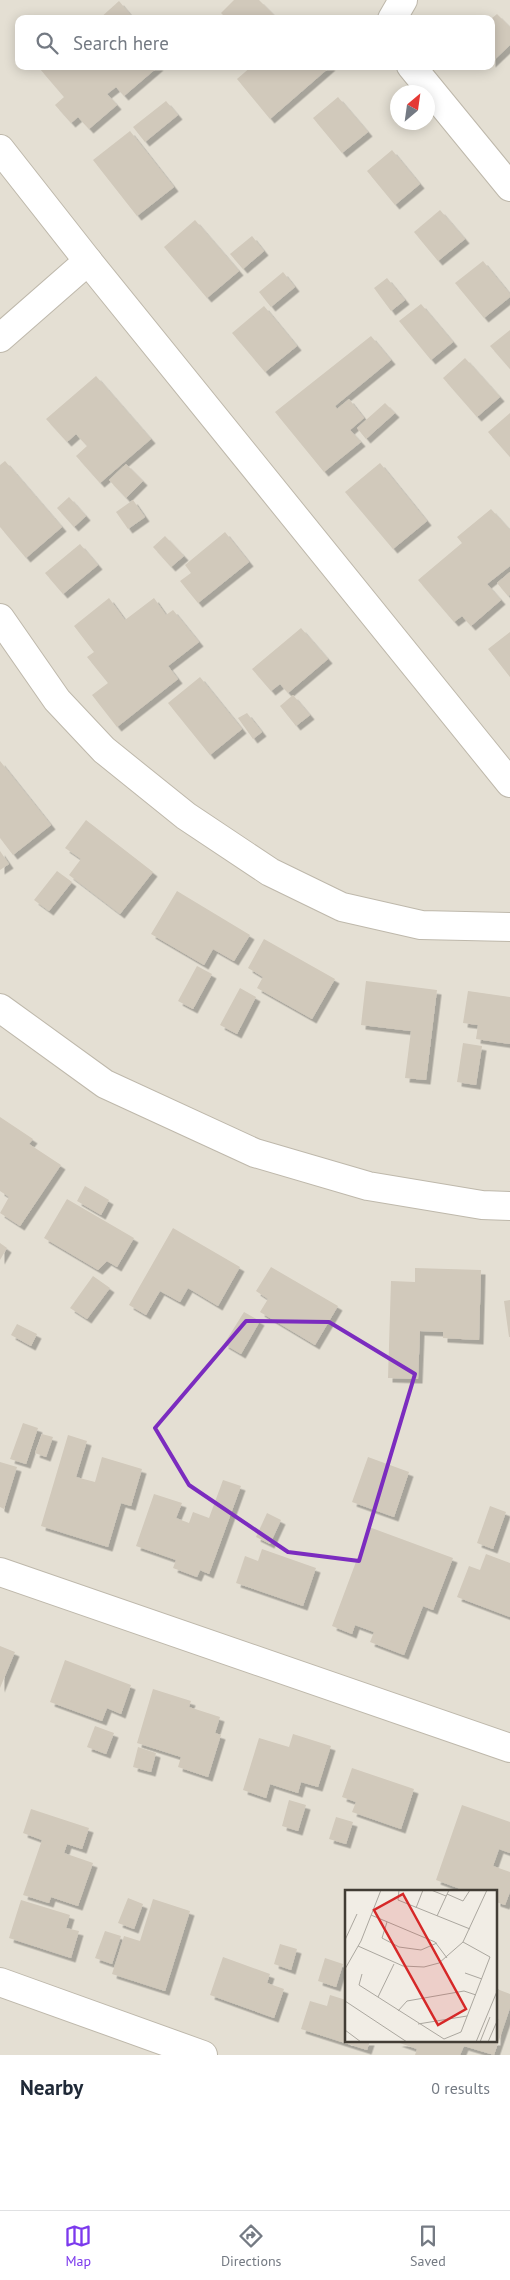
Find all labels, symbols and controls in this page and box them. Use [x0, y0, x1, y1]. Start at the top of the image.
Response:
search box [15, 15, 495, 70]
icon: search [33, 29, 61, 57]
text: Search here [73, 31, 169, 55]
north arrow [390, 85, 435, 130]
inset map [345, 1890, 498, 2042]
text: Nearby [20, 2074, 83, 2101]
text: 0 results [431, 2078, 490, 2098]
tab: Map [64, 2222, 92, 2270]
tab: Directions [221, 2222, 281, 2270]
tab: Saved [410, 2222, 446, 2270]

